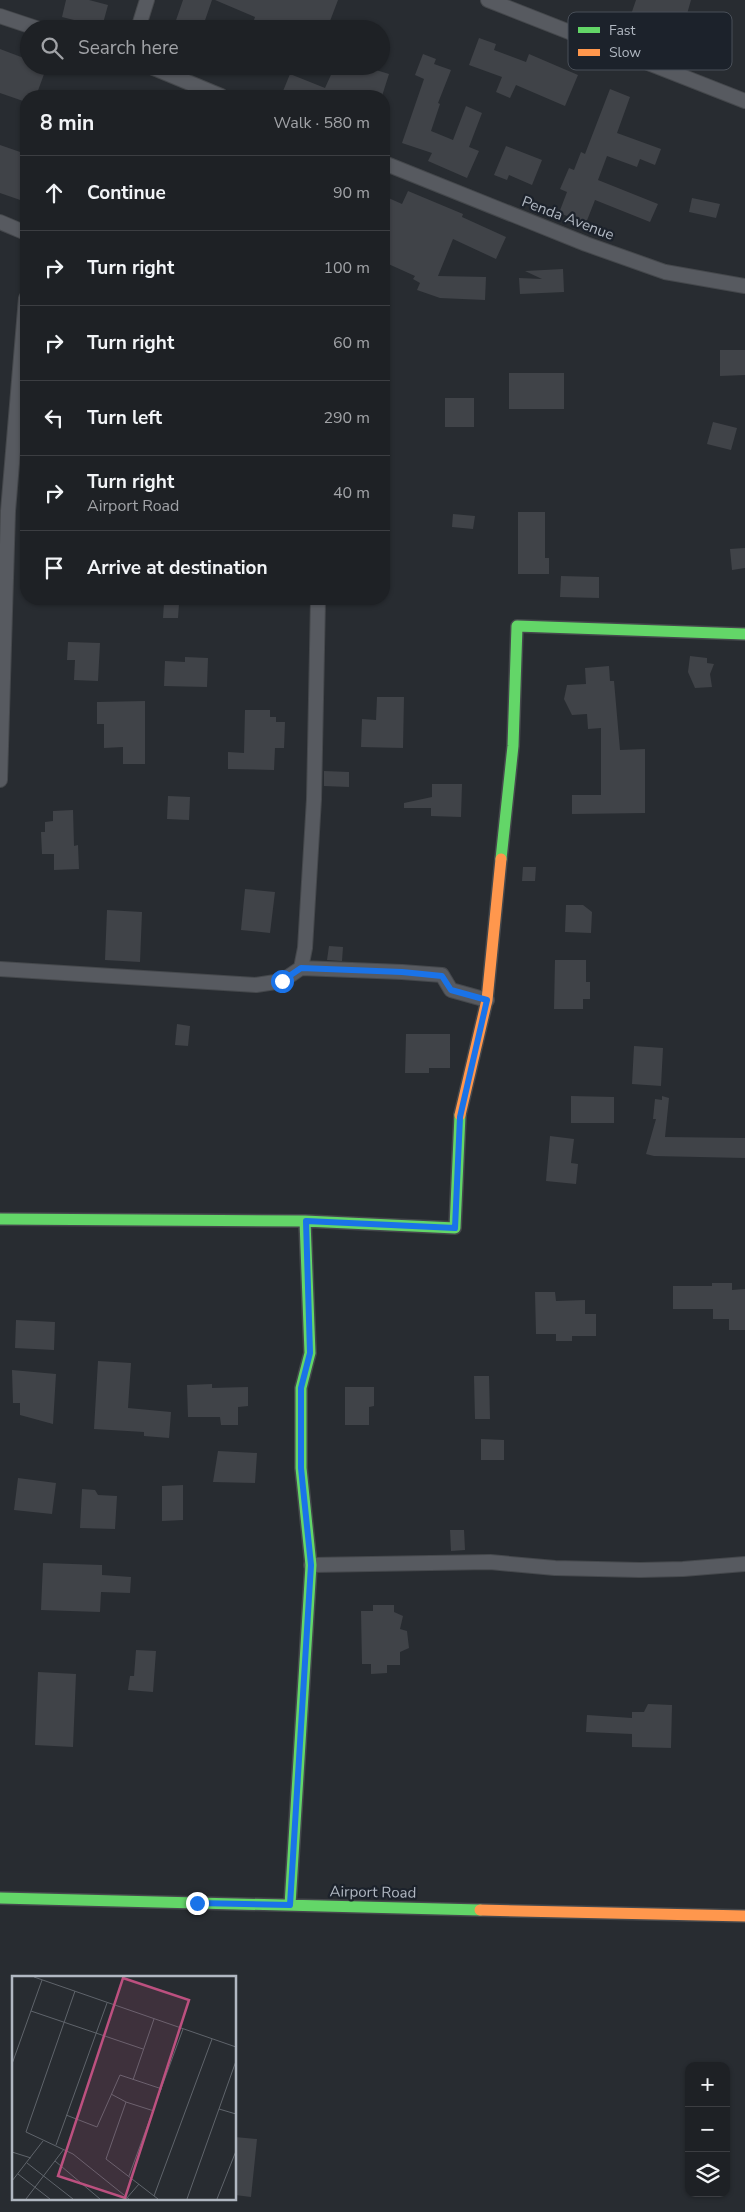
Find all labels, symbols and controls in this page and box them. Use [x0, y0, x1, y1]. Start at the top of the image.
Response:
legend [568, 12, 732, 70]
search box [20, 20, 390, 75]
text: Fast [609, 21, 635, 40]
icon: search [38, 34, 66, 62]
text: Search here [78, 35, 179, 61]
text: Slow [609, 43, 641, 62]
text: 8 min [40, 109, 94, 137]
text: Walk · 580 m [274, 112, 370, 134]
icon: ahead [40, 179, 68, 207]
text: Continue [87, 180, 166, 206]
text: 90 m [333, 182, 370, 204]
street label: Penda Avenue [519, 191, 617, 245]
icon: right [40, 254, 68, 282]
text: Turn right [87, 255, 174, 281]
text: 100 m [323, 257, 370, 279]
icon: right [40, 329, 68, 357]
text: Turn right [87, 330, 174, 356]
text: 60 m [333, 332, 370, 354]
icon: left [40, 404, 68, 432]
text: Turn left [87, 405, 162, 431]
text: 290 m [323, 407, 370, 429]
text: Turn right [87, 469, 174, 495]
icon: right [40, 479, 68, 507]
text: 40 m [333, 482, 370, 504]
text: Airport Road [87, 495, 179, 517]
icon: arrive [40, 554, 68, 582]
text: Arrive at destination [87, 555, 268, 581]
route start [271, 970, 294, 993]
street label: Airport Road [330, 1881, 416, 1903]
route end [186, 1892, 209, 1915]
inset map [12, 1976, 236, 2200]
map controls [685, 2062, 730, 2197]
button: + [685, 2062, 730, 2107]
button: − [685, 2107, 730, 2152]
button: layers [685, 2152, 730, 2197]

